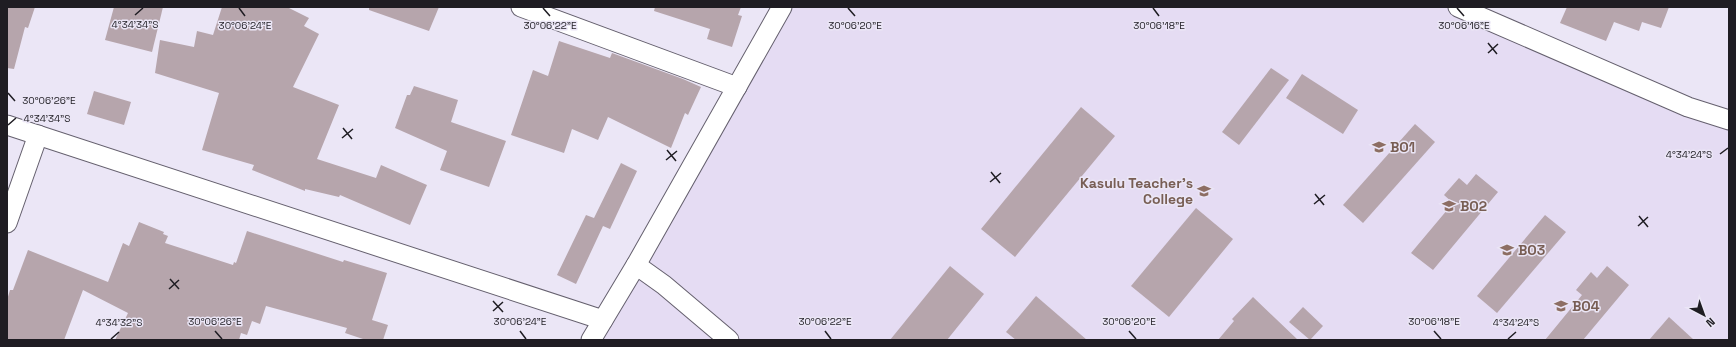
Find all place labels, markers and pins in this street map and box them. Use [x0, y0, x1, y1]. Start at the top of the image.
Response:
place label: BO1 [1390, 138, 1415, 156]
school or university icon: BO1 [1371, 139, 1387, 155]
place label: Kasulu Teacher's College [1080, 174, 1193, 208]
school or university icon: Kasulu Teacher's College [1196, 183, 1212, 199]
place label: BO2 [1460, 197, 1487, 215]
school or university icon: BO2 [1441, 198, 1457, 214]
place label: BO3 [1518, 241, 1545, 259]
school or university icon: BO3 [1499, 242, 1515, 258]
place label: BO4 [1572, 297, 1600, 315]
school or university icon: BO4 [1553, 298, 1569, 314]

